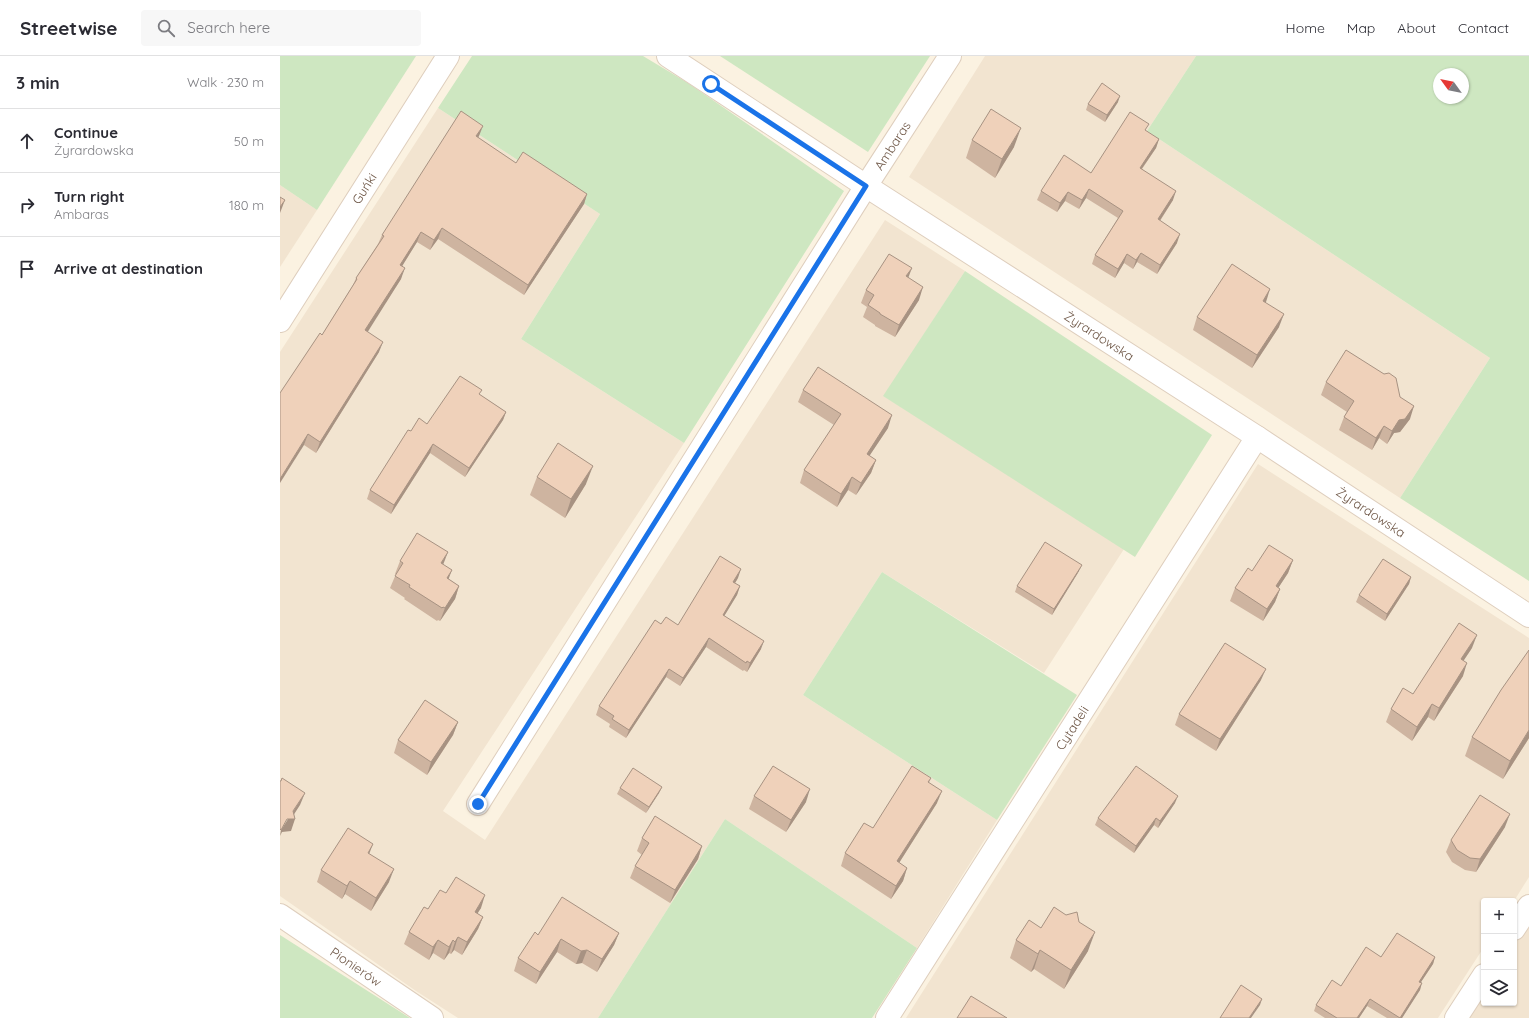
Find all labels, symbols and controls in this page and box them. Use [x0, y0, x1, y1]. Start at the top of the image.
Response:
search box [141, 10, 421, 46]
text: Streetwise [20, 16, 117, 40]
icon: search [155, 17, 177, 39]
text: Search here [187, 18, 270, 37]
text: Home [1286, 19, 1325, 37]
text: Map [1347, 19, 1375, 37]
text: About [1397, 19, 1436, 37]
text: Contact [1458, 19, 1509, 37]
north arrow [1433, 68, 1469, 104]
text: 3 min [16, 72, 60, 93]
text: Walk · 230 m [187, 74, 264, 90]
route start [702, 75, 720, 93]
street label: Ambaras [871, 118, 914, 173]
text: Continue [54, 123, 118, 142]
icon: ahead [16, 130, 38, 152]
text: 50 m [234, 133, 264, 149]
text: Żyrardowska [54, 142, 134, 158]
street label: Guńki [348, 170, 380, 207]
text: Turn right [54, 187, 125, 206]
icon: right [16, 194, 38, 216]
text: 180 m [229, 197, 264, 213]
text: Ambaras [54, 206, 109, 222]
icon: arrive [16, 258, 38, 280]
text: Arrive at destination [54, 259, 203, 278]
street label: Żyrardowska [1061, 307, 1137, 364]
street label: Żyrardowska [1333, 483, 1409, 541]
street label: Cytadeli [1052, 703, 1092, 753]
route end [469, 795, 487, 813]
map controls [1481, 898, 1517, 1006]
button: + [1481, 898, 1517, 934]
button: − [1481, 934, 1517, 970]
street label: Pionierów [327, 944, 385, 990]
button: layers [1481, 970, 1517, 1006]

